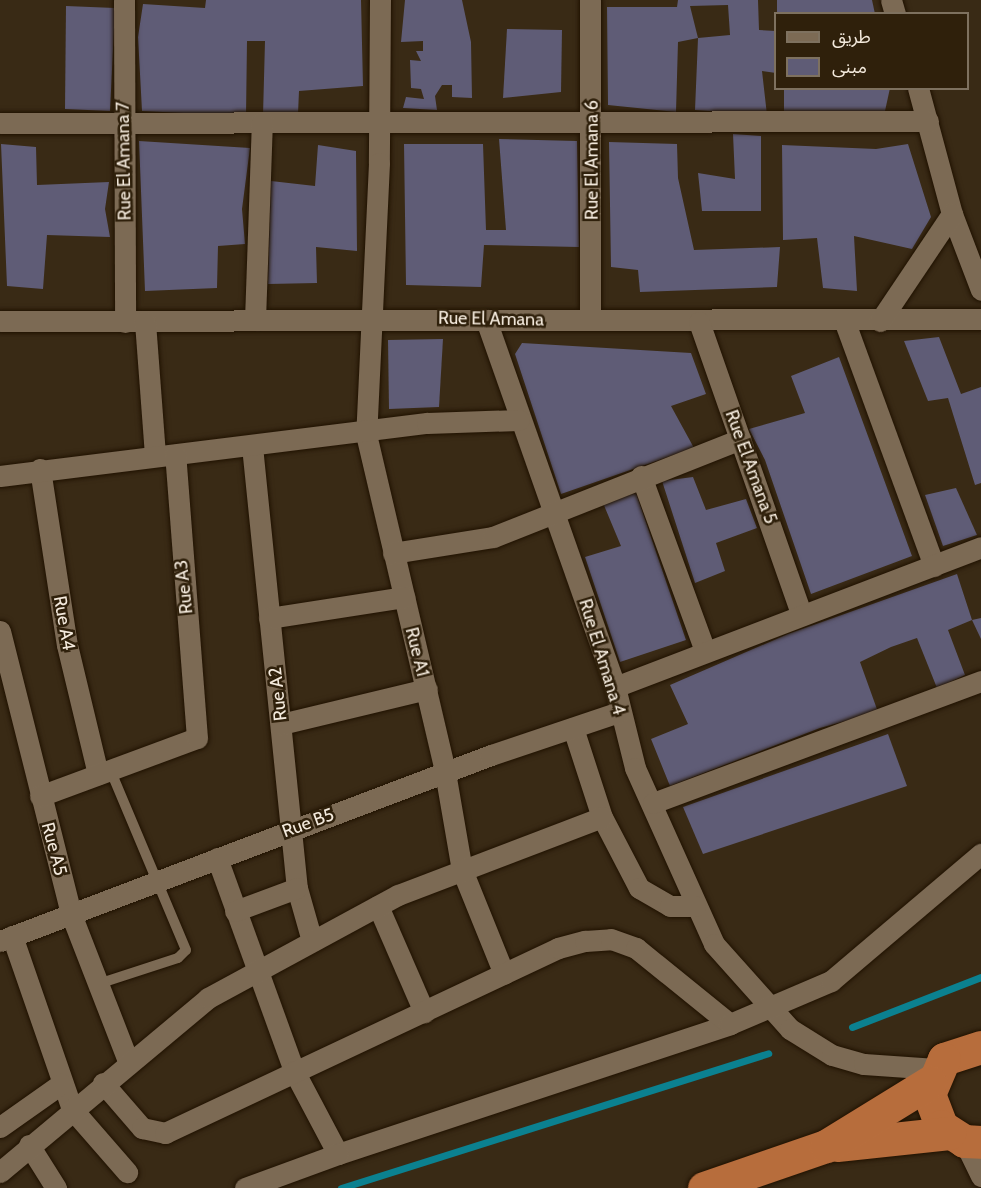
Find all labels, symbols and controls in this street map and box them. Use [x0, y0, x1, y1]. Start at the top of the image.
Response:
legend [774, 12, 969, 90]
text: طريق [832, 26, 871, 48]
text: مبنى [832, 56, 867, 78]
street label: Rue El Amana 6 [581, 100, 603, 220]
street label: Rue El Amana 7 [112, 101, 136, 221]
street label: Rue El Amana [438, 307, 544, 331]
street label: Rue El Amana 5 [720, 407, 782, 527]
street label: Rue A3 [170, 559, 198, 615]
street label: Rue A4 [49, 594, 79, 652]
street label: Rue El Amana 4 [574, 596, 630, 718]
street label: Rue A1 [400, 625, 434, 679]
street label: Rue A2 [264, 666, 292, 722]
street label: Rue B5 [279, 804, 337, 842]
street label: Rue A5 [37, 820, 71, 878]

